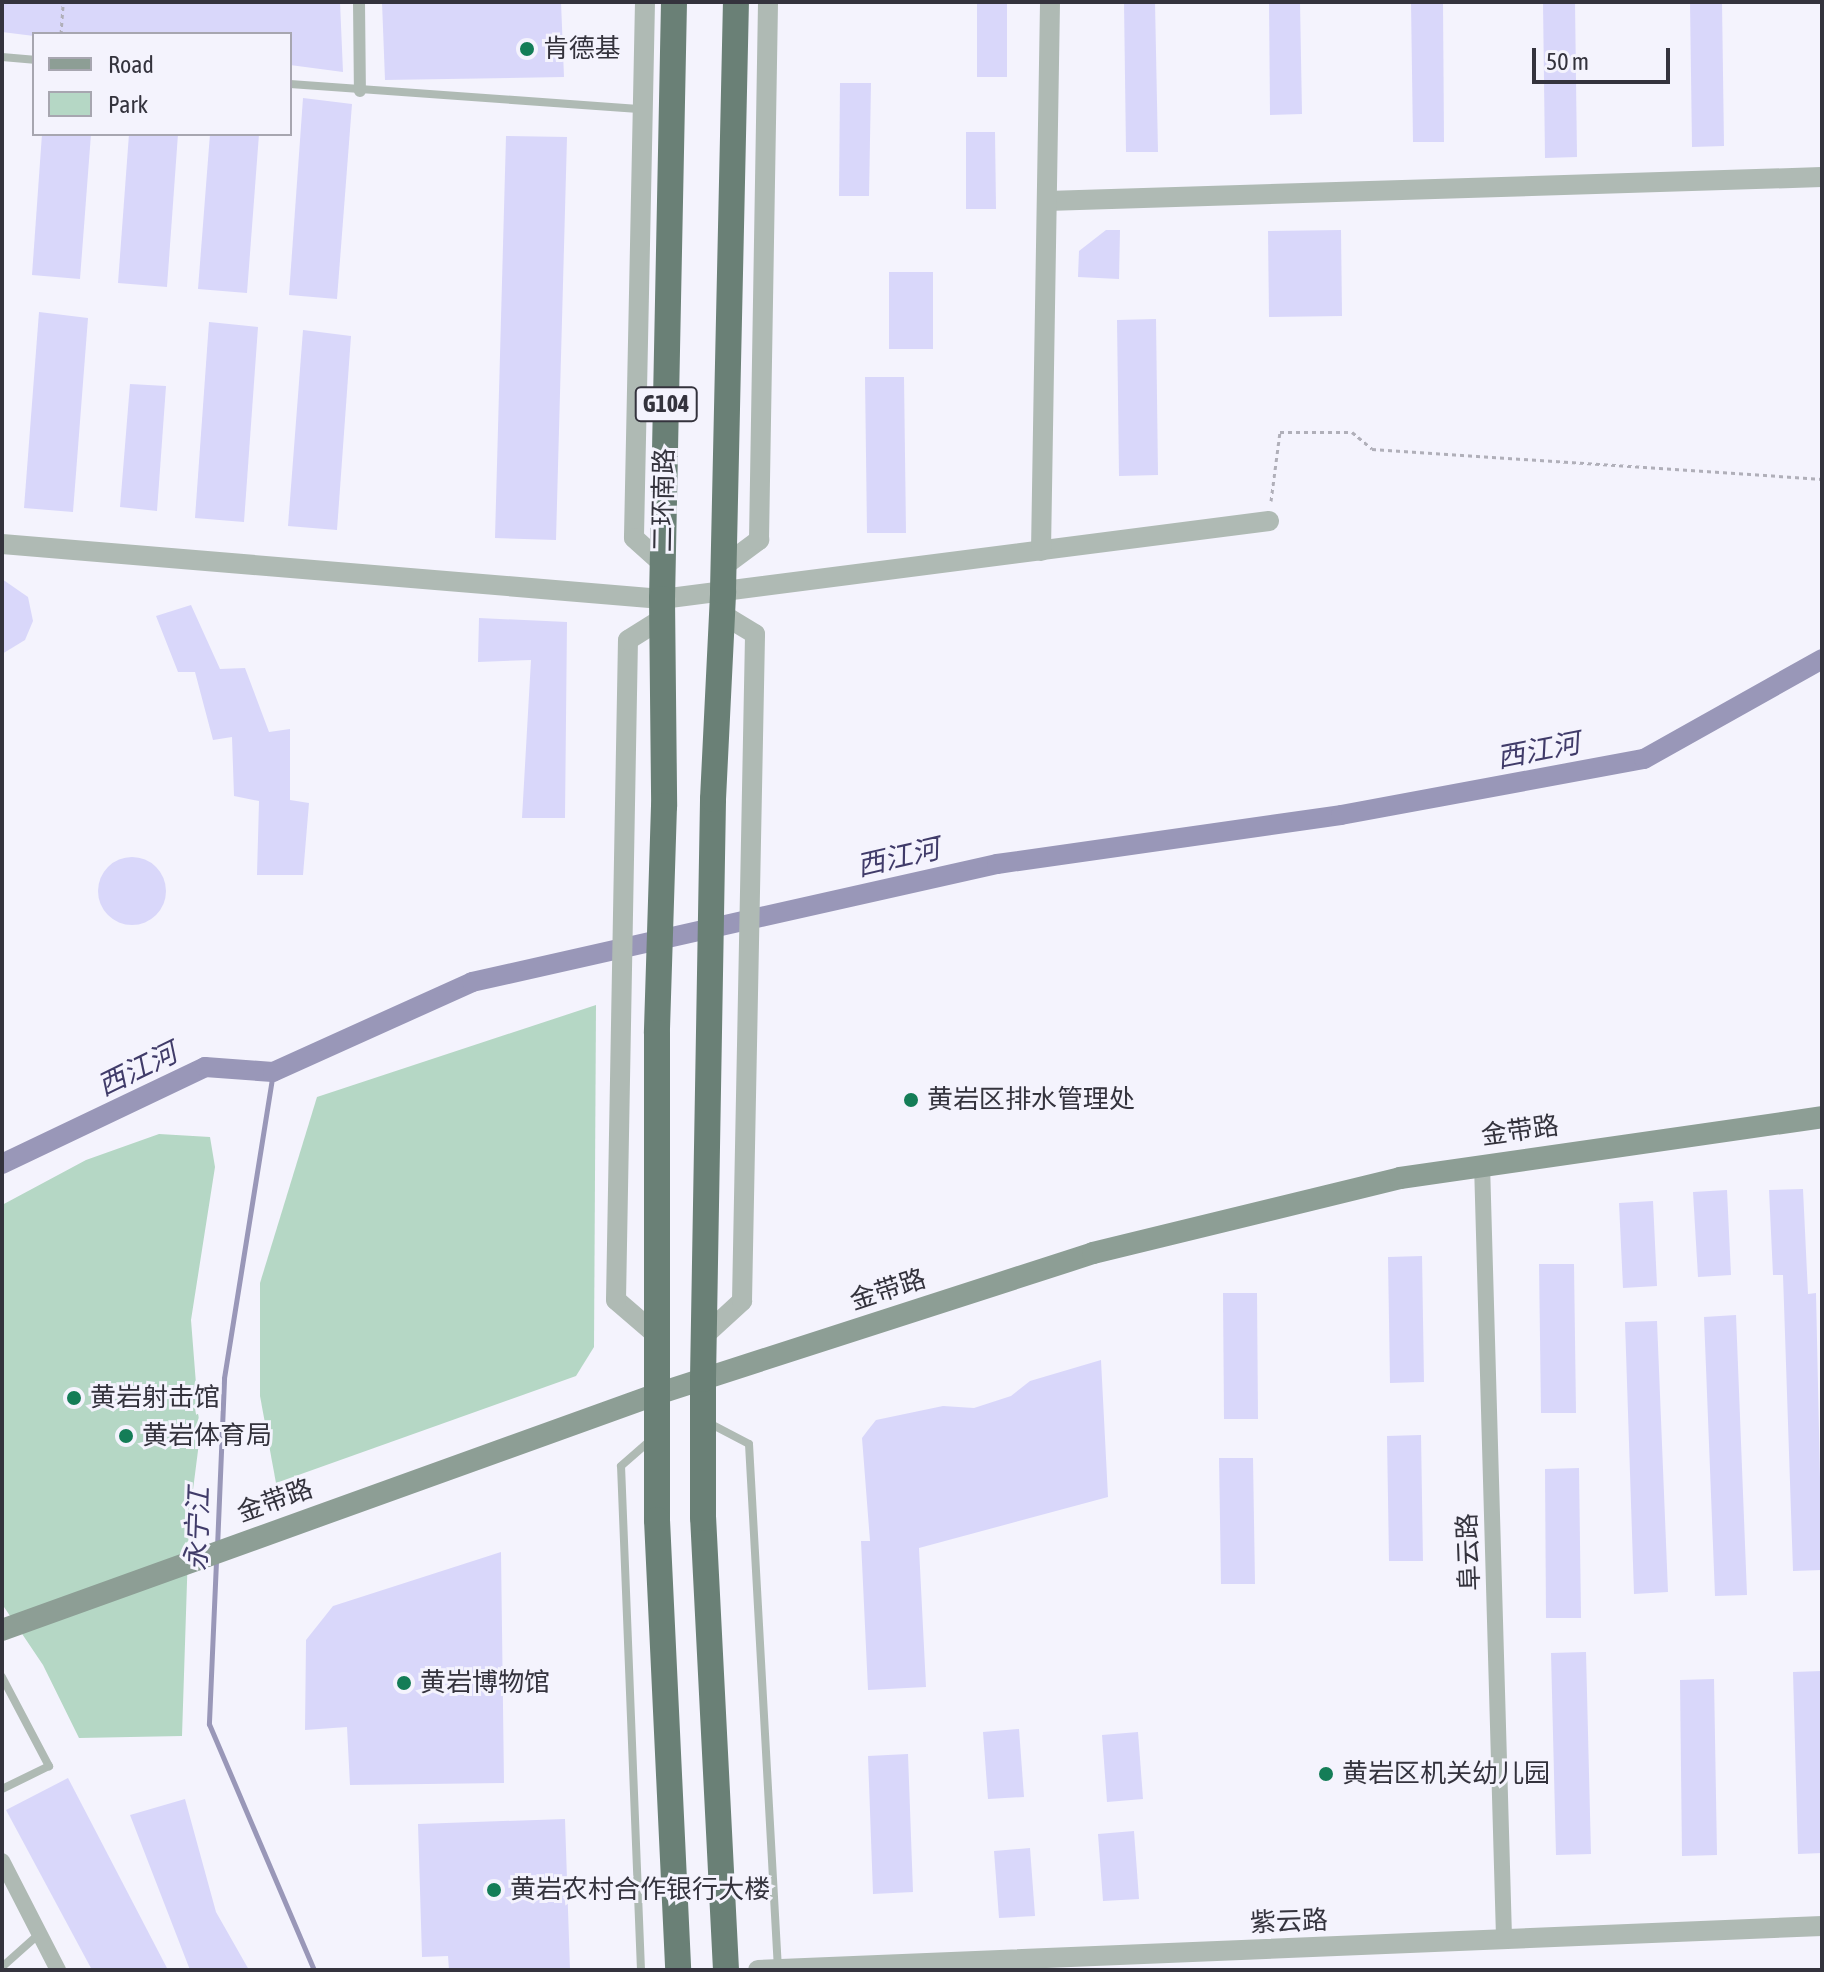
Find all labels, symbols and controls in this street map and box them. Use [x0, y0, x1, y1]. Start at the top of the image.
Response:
legend [32, 32, 292, 136]
scale bar [1536, 32, 1674, 82]
place label: 肯德基 [543, 33, 621, 65]
marker: 肯德基 [518, 40, 536, 58]
text: 50 m [1546, 48, 1589, 75]
text: Road [108, 51, 154, 78]
text: Park [108, 91, 148, 118]
road number: G104 [634, 384, 698, 424]
street label: 二环南路 [647, 448, 681, 552]
water label: 西江河 [1494, 725, 1582, 775]
water label: 西江河 [853, 831, 943, 883]
water label: 西江河 [92, 1035, 182, 1103]
place label: 黄岩区排水管理处 [927, 1084, 1135, 1116]
marker: 黄岩区排水管理处 [902, 1091, 920, 1109]
street label: 金带路 [1479, 1110, 1561, 1152]
street label: 金带路 [846, 1263, 930, 1317]
place label: 黄岩射击馆 [90, 1382, 220, 1414]
marker: 黄岩射击馆 [65, 1389, 83, 1407]
place label: 黄岩体育局 [142, 1420, 272, 1452]
marker: 黄岩体育局 [117, 1427, 135, 1445]
street label: 金带路 [233, 1473, 317, 1529]
water label: 永宁江 [179, 1486, 215, 1572]
street label: 阜云路 [1452, 1512, 1486, 1592]
place label: 黄岩博物馆 [420, 1667, 550, 1699]
marker: 黄岩博物馆 [395, 1674, 413, 1692]
place label: 黄岩区机关幼儿园 [1342, 1758, 1550, 1790]
marker: 黄岩区机关幼儿园 [1317, 1765, 1335, 1783]
place label: 黄岩农村合作银行大楼 [510, 1874, 770, 1906]
marker: 黄岩农村合作银行大楼 [485, 1881, 503, 1899]
street label: 紫云路 [1249, 1905, 1329, 1939]

